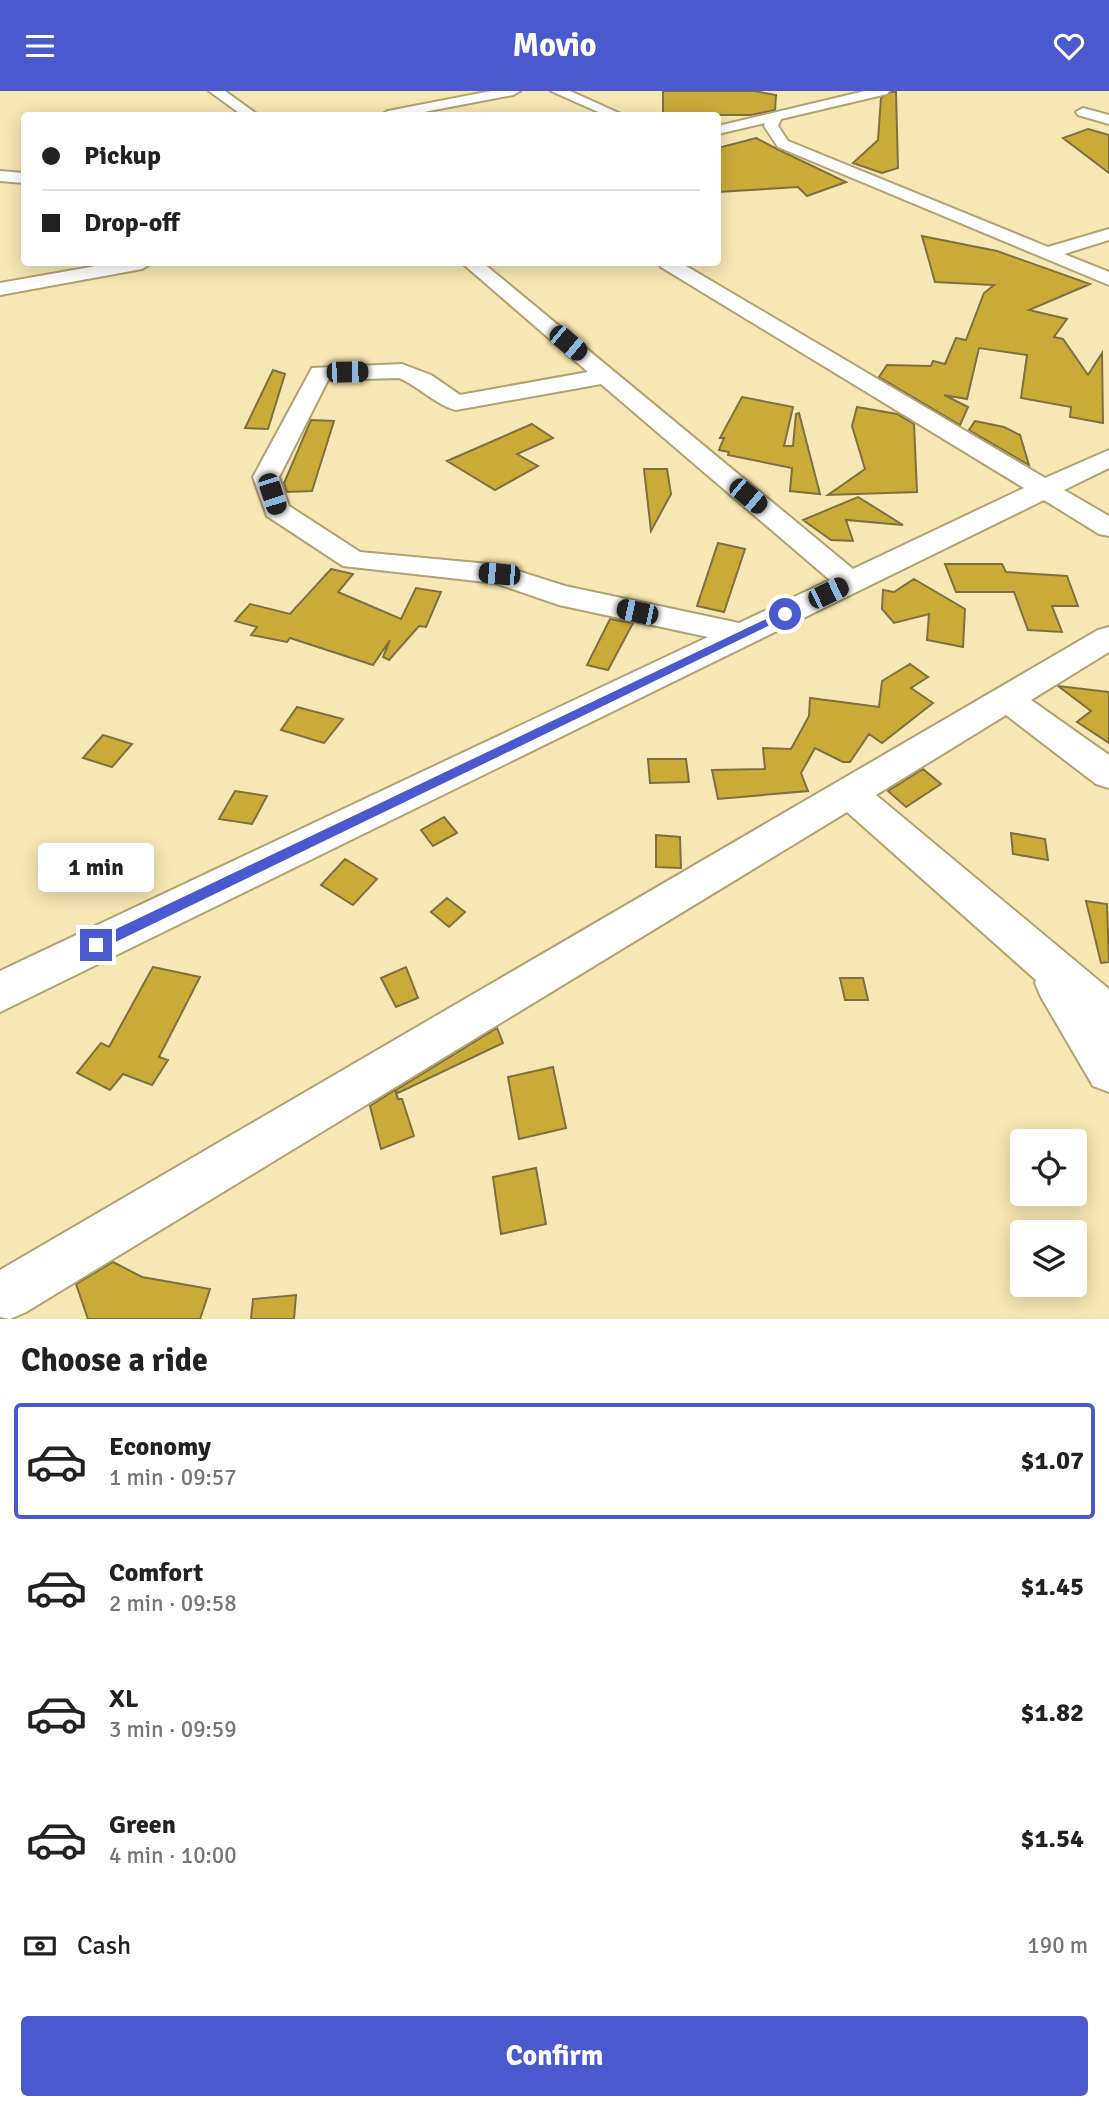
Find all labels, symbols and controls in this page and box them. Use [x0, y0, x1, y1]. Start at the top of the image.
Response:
text: Movio [512, 26, 597, 65]
icon: menu [21, 27, 59, 65]
icon: heart [1050, 27, 1088, 65]
text: Pickup [84, 140, 161, 172]
text: Drop-off [84, 207, 180, 239]
car [546, 321, 591, 365]
car [326, 361, 369, 383]
car [256, 471, 289, 517]
car [726, 474, 771, 518]
car [478, 562, 521, 586]
car [805, 574, 852, 612]
car [615, 597, 660, 627]
route start [769, 598, 801, 630]
callout: 1 min [38, 843, 154, 893]
text: 1 min [68, 853, 124, 882]
route end [80, 929, 112, 961]
map controls [1010, 1129, 1087, 1297]
button: locate [1010, 1129, 1087, 1206]
button: layers [1010, 1220, 1087, 1297]
text: Choose a ride [21, 1341, 208, 1380]
icon: car [25, 1430, 88, 1493]
text: Economy [109, 1431, 211, 1463]
text: $1.07 [1020, 1445, 1084, 1477]
text: 1 min · 09:57 [109, 1463, 237, 1492]
icon: car [25, 1556, 88, 1619]
text: Comfort [109, 1557, 203, 1589]
text: $1.45 [1020, 1571, 1084, 1603]
text: 2 min · 09:58 [109, 1589, 237, 1618]
icon: car [25, 1682, 88, 1745]
text: XL [109, 1683, 139, 1715]
text: $1.82 [1020, 1697, 1084, 1729]
text: 3 min · 09:59 [109, 1715, 237, 1744]
icon: car [25, 1808, 88, 1871]
text: Green [109, 1809, 176, 1841]
text: $1.54 [1020, 1823, 1084, 1855]
text: 4 min · 10:00 [109, 1841, 237, 1870]
icon: cash [21, 1927, 59, 1965]
text: Cash [77, 1930, 131, 1962]
text: 190 m [1027, 1931, 1088, 1960]
button: Confirm [21, 2016, 1088, 2096]

